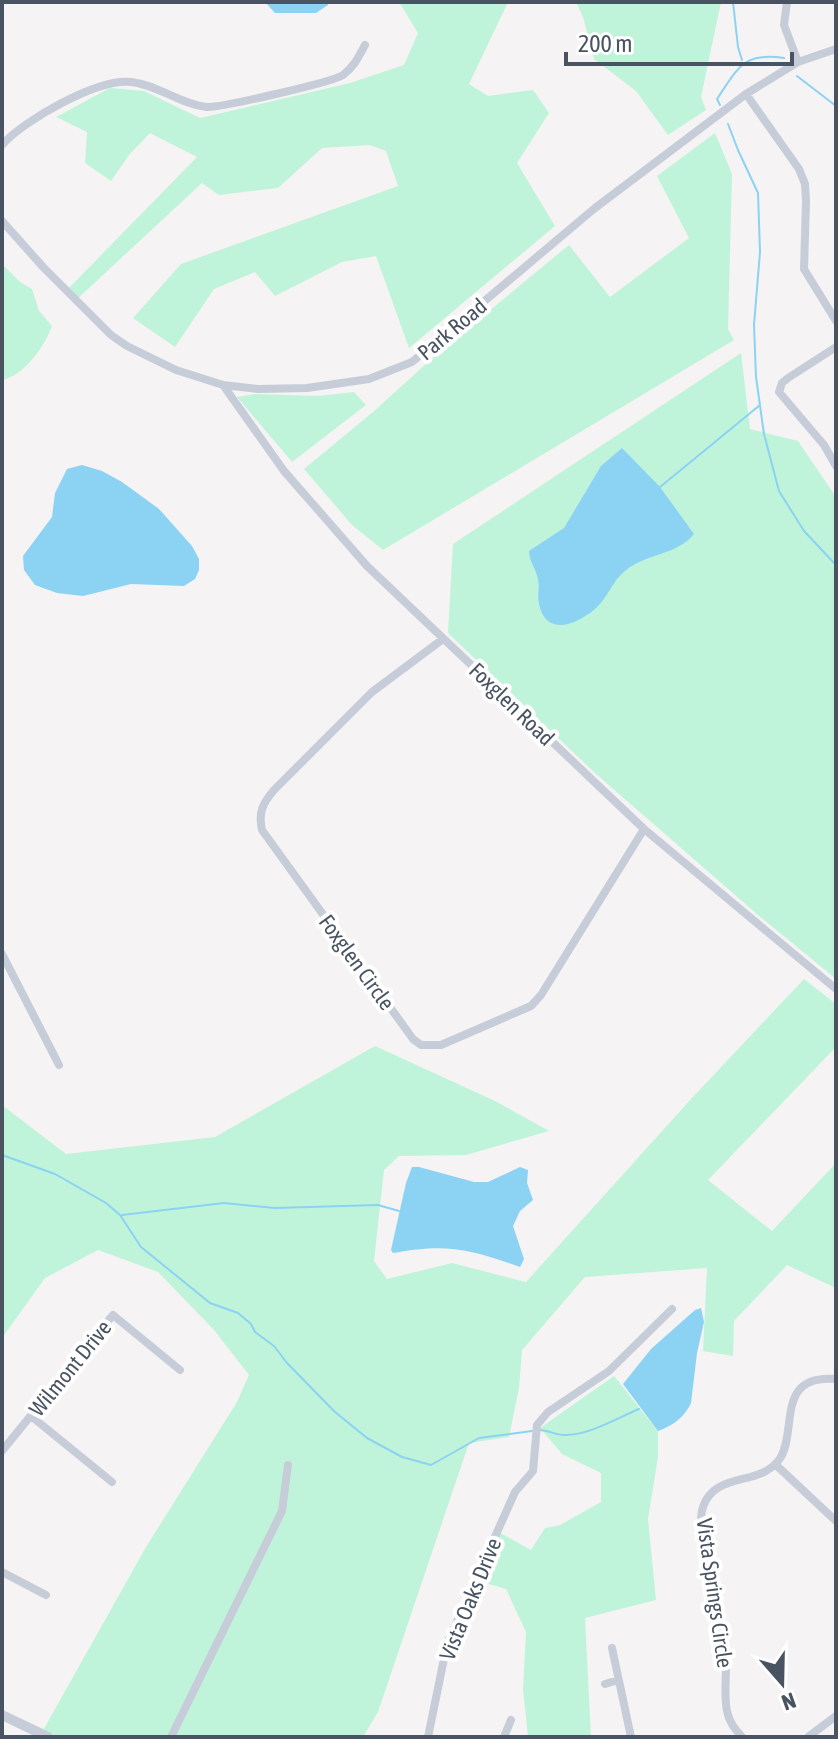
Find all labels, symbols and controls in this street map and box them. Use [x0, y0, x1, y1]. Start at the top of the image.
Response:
scale bar [566, 16, 792, 66]
text: 200 m [578, 30, 632, 57]
street label: Park Road [412, 293, 492, 365]
street label: Foxglen Road [464, 657, 560, 751]
street label: Foxglen Circle [314, 909, 400, 1015]
street label: Wilmont Drive [23, 1315, 117, 1421]
street label: Vista Springs Circle [692, 1517, 738, 1669]
street label: Vista Oaks Drive [434, 1534, 506, 1664]
north arrow [742, 1643, 822, 1723]
text: N [778, 1687, 799, 1716]

